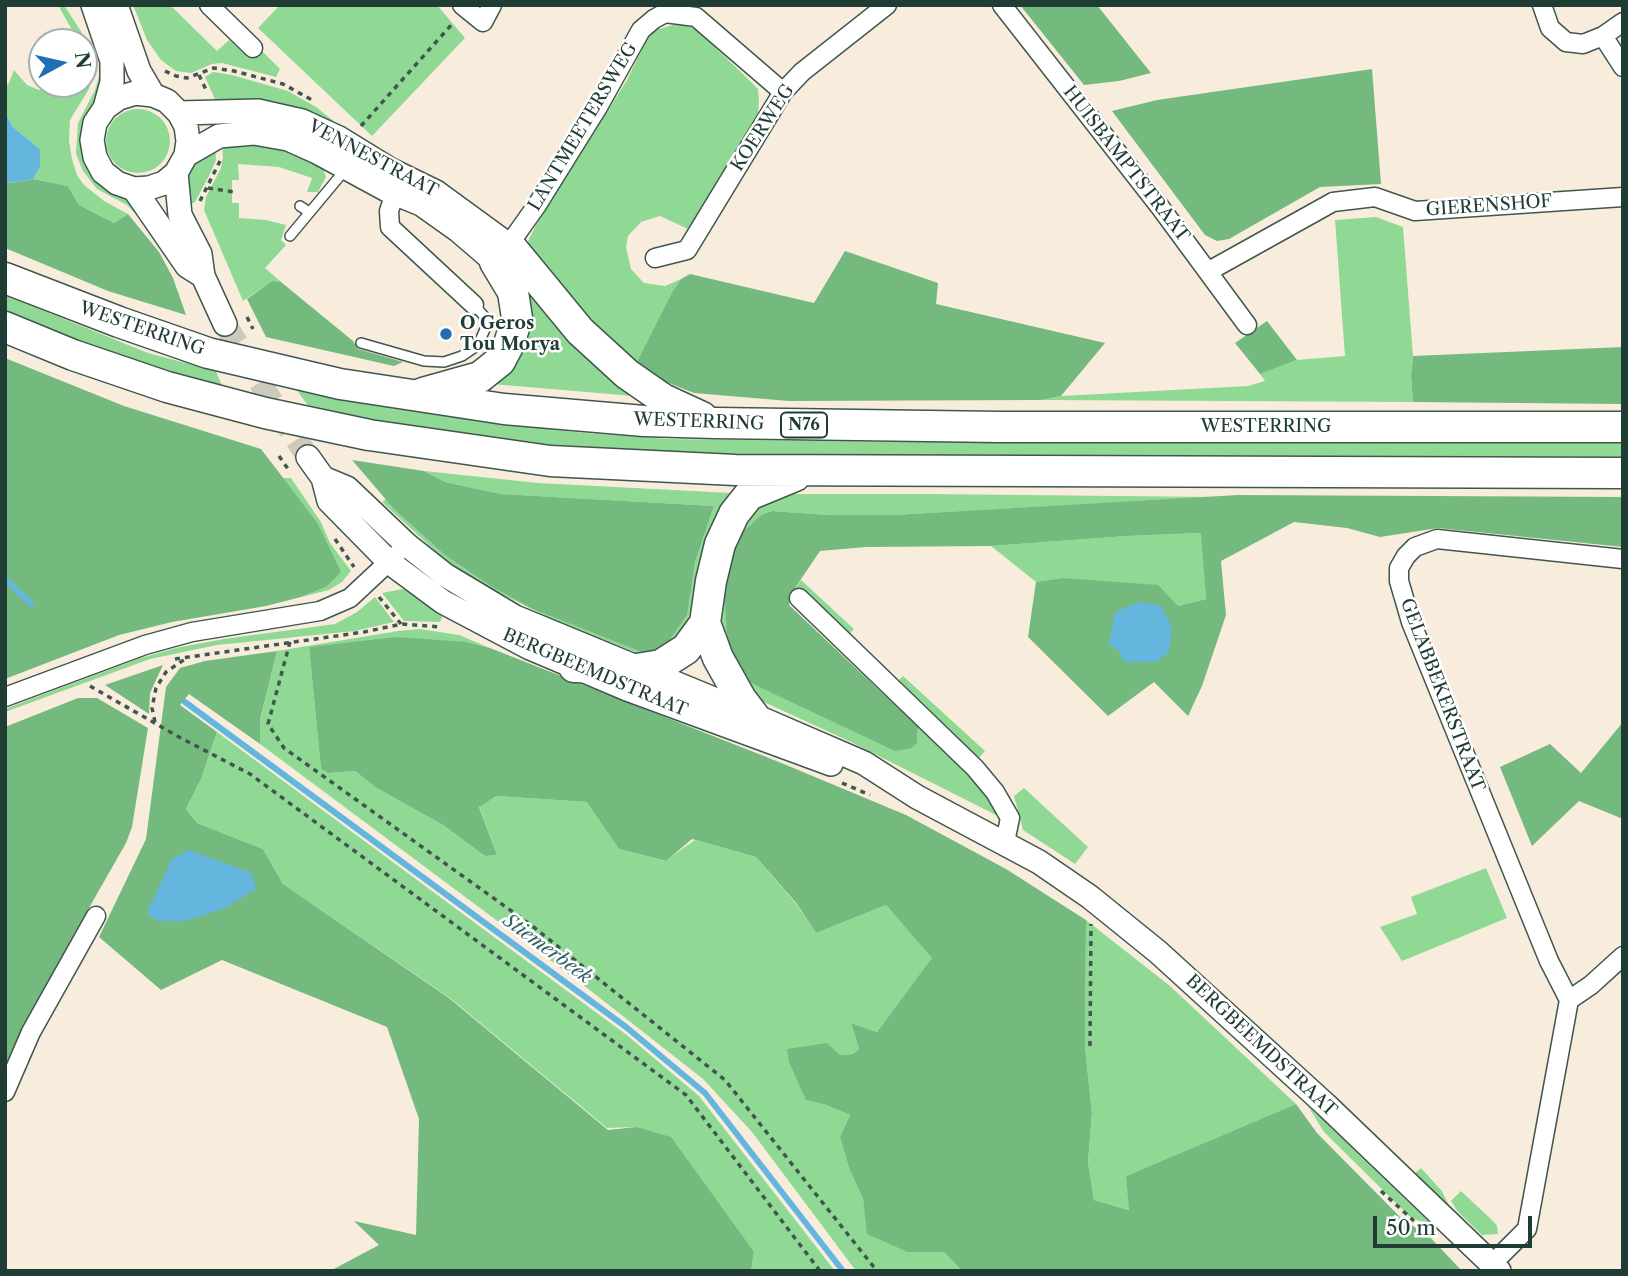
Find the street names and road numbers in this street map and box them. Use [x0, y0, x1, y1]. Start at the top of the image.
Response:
street label: LANTMEETERSWEG [524, 39, 642, 215]
street label: KOERWEG [727, 80, 799, 176]
street label: HUISBAMPTSTRAAT [1058, 82, 1194, 246]
street label: VENNESTRAAT [304, 116, 442, 202]
street label: GIERENSHOF [1425, 191, 1553, 221]
street label: WESTERRING [77, 297, 207, 361]
street label: WESTERRING [633, 409, 765, 435]
road number: N76 [781, 412, 827, 438]
street label: WESTERRING [1200, 416, 1332, 438]
street label: GELABBEKERSTRAAT [1395, 595, 1489, 795]
street label: BERGBEEMDSTRAAT [499, 624, 691, 722]
street label: BERGBEEMDSTRAAT [1181, 970, 1341, 1122]

